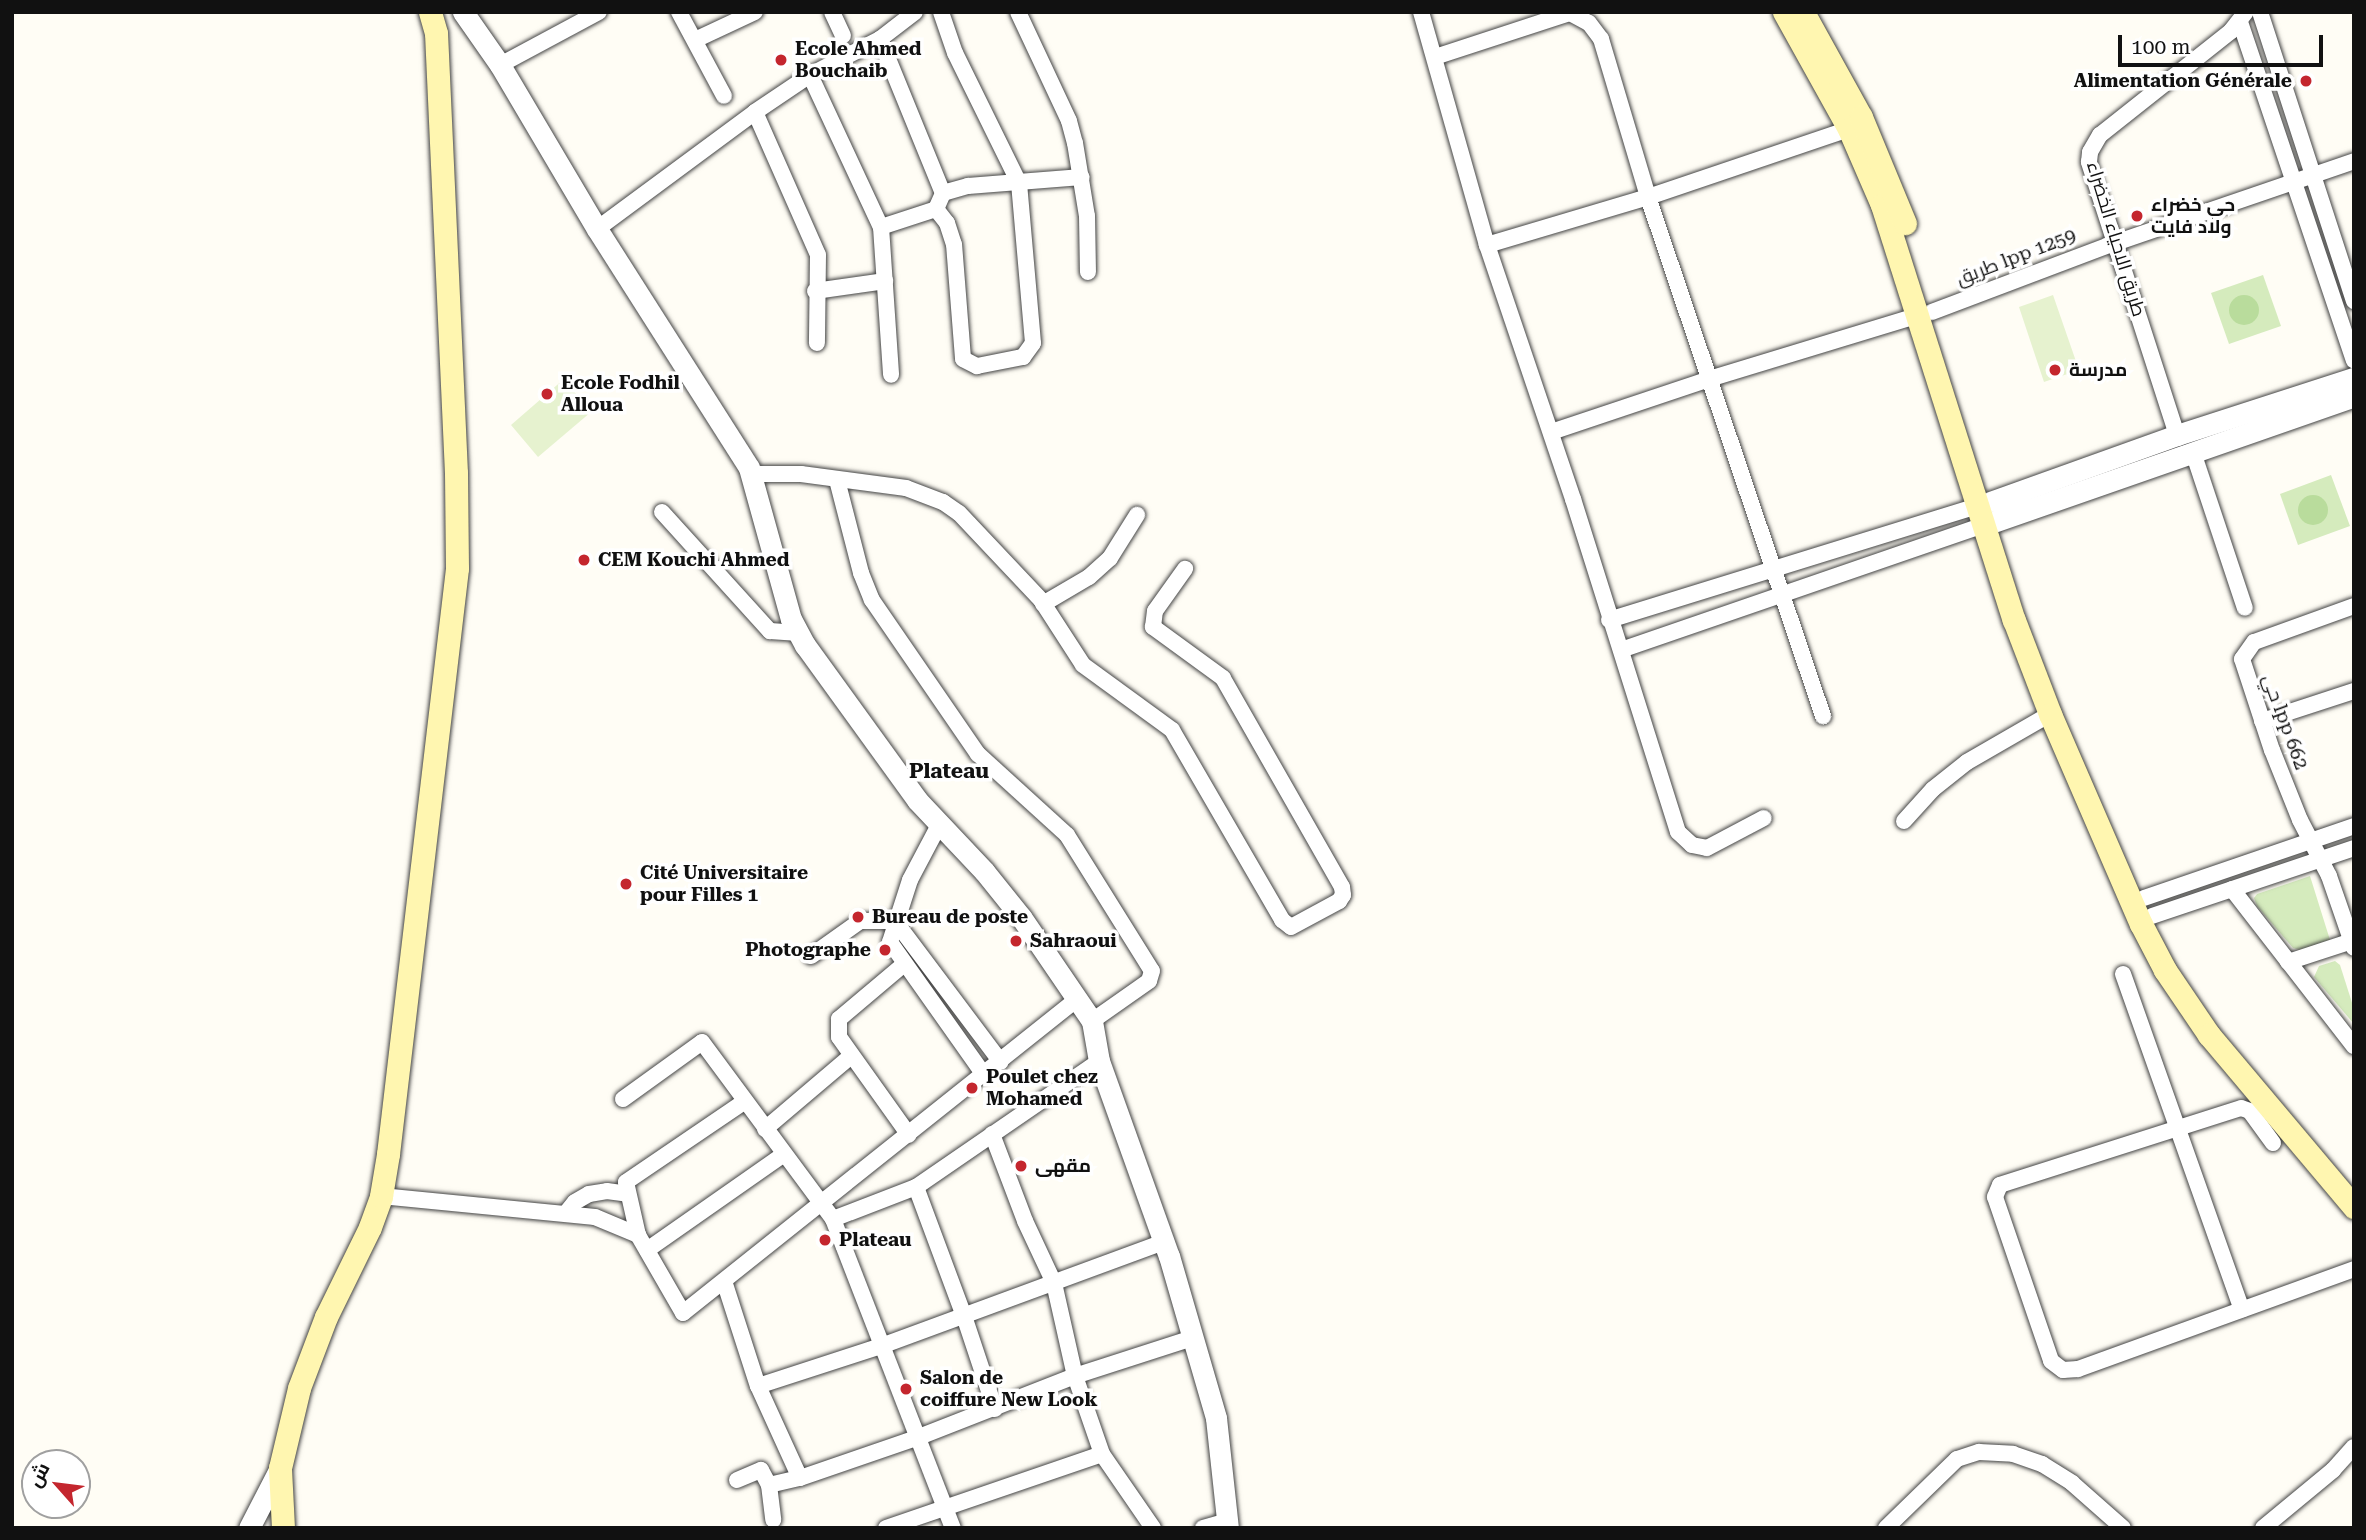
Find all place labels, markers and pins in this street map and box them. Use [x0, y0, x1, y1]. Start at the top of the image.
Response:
place label: Ecole Ahmed Bouchaib [795, 38, 922, 82]
marker: Ecole Ahmed Bouchaib [773, 52, 789, 68]
place label: Alimentation Générale [2074, 70, 2292, 92]
marker: Alimentation Générale [2298, 73, 2314, 89]
place label: حي خضراء ولاد فايت [2151, 194, 2235, 238]
marker: حي خضراء ولاد فايت [2129, 208, 2145, 224]
place label: مدرسة [2069, 359, 2127, 381]
marker: مدرسة [2047, 362, 2063, 378]
place label: Ecole Fodhil Alloua [561, 372, 680, 416]
marker: Ecole Fodhil Alloua [539, 386, 555, 402]
place label: CEM Kouchi Ahmed [598, 549, 789, 571]
marker: CEM Kouchi Ahmed [576, 552, 592, 568]
place label: Cité Universitaire pour Filles 1 [640, 862, 808, 906]
marker: Cité Universitaire pour Filles 1 [618, 876, 634, 892]
place label: Bureau de poste [872, 906, 1028, 928]
marker: Bureau de poste [850, 909, 866, 925]
place label: Sahraoui [1030, 930, 1116, 952]
marker: Sahraoui [1008, 933, 1024, 949]
place label: Photographe [745, 939, 871, 961]
marker: Photographe [877, 942, 893, 958]
place label: Poulet chez Mohamed [986, 1066, 1098, 1110]
marker: Poulet chez Mohamed [964, 1080, 980, 1096]
place label: مقهى [1035, 1155, 1091, 1177]
marker: مقهى [1013, 1158, 1029, 1174]
place label: Plateau [839, 1229, 912, 1251]
marker: Plateau [817, 1232, 833, 1248]
place label: Salon de coiffure New Look [920, 1367, 1097, 1411]
marker: Salon de coiffure New Look [898, 1381, 914, 1397]

